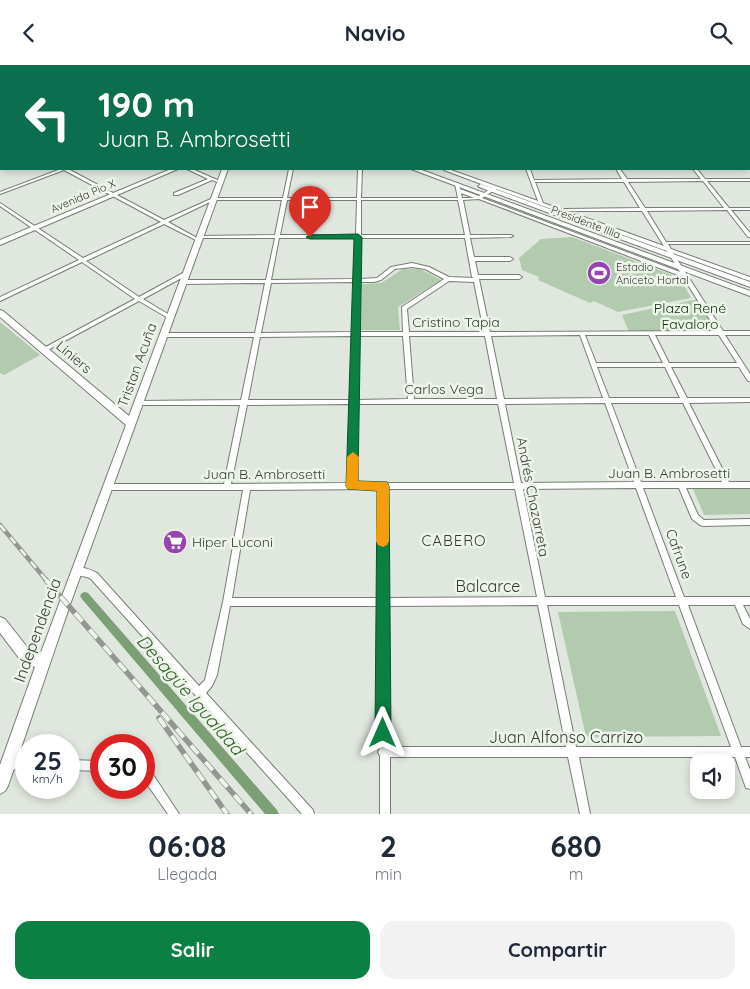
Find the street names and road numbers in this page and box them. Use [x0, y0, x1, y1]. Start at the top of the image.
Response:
street label: Avenida Pio X [48, 176, 118, 216]
street label: Presidente Illia [549, 202, 623, 242]
street label: Cristino Tapia [412, 313, 500, 331]
street label: Tristan Acuña [113, 320, 161, 410]
street label: Liniers [52, 337, 96, 377]
street label: Carlos Vega [405, 380, 483, 398]
street label: Andrés Chazarreta [513, 436, 553, 558]
street label: Juan B. Ambrosetti [608, 464, 730, 482]
street label: Juan B. Ambrosetti [203, 465, 325, 483]
street label: Cafrune [662, 526, 696, 582]
street label: Independencia [9, 575, 65, 685]
street label: Balcarce [456, 576, 520, 596]
street label: Juan Alfonso Carrizo [489, 727, 643, 747]

